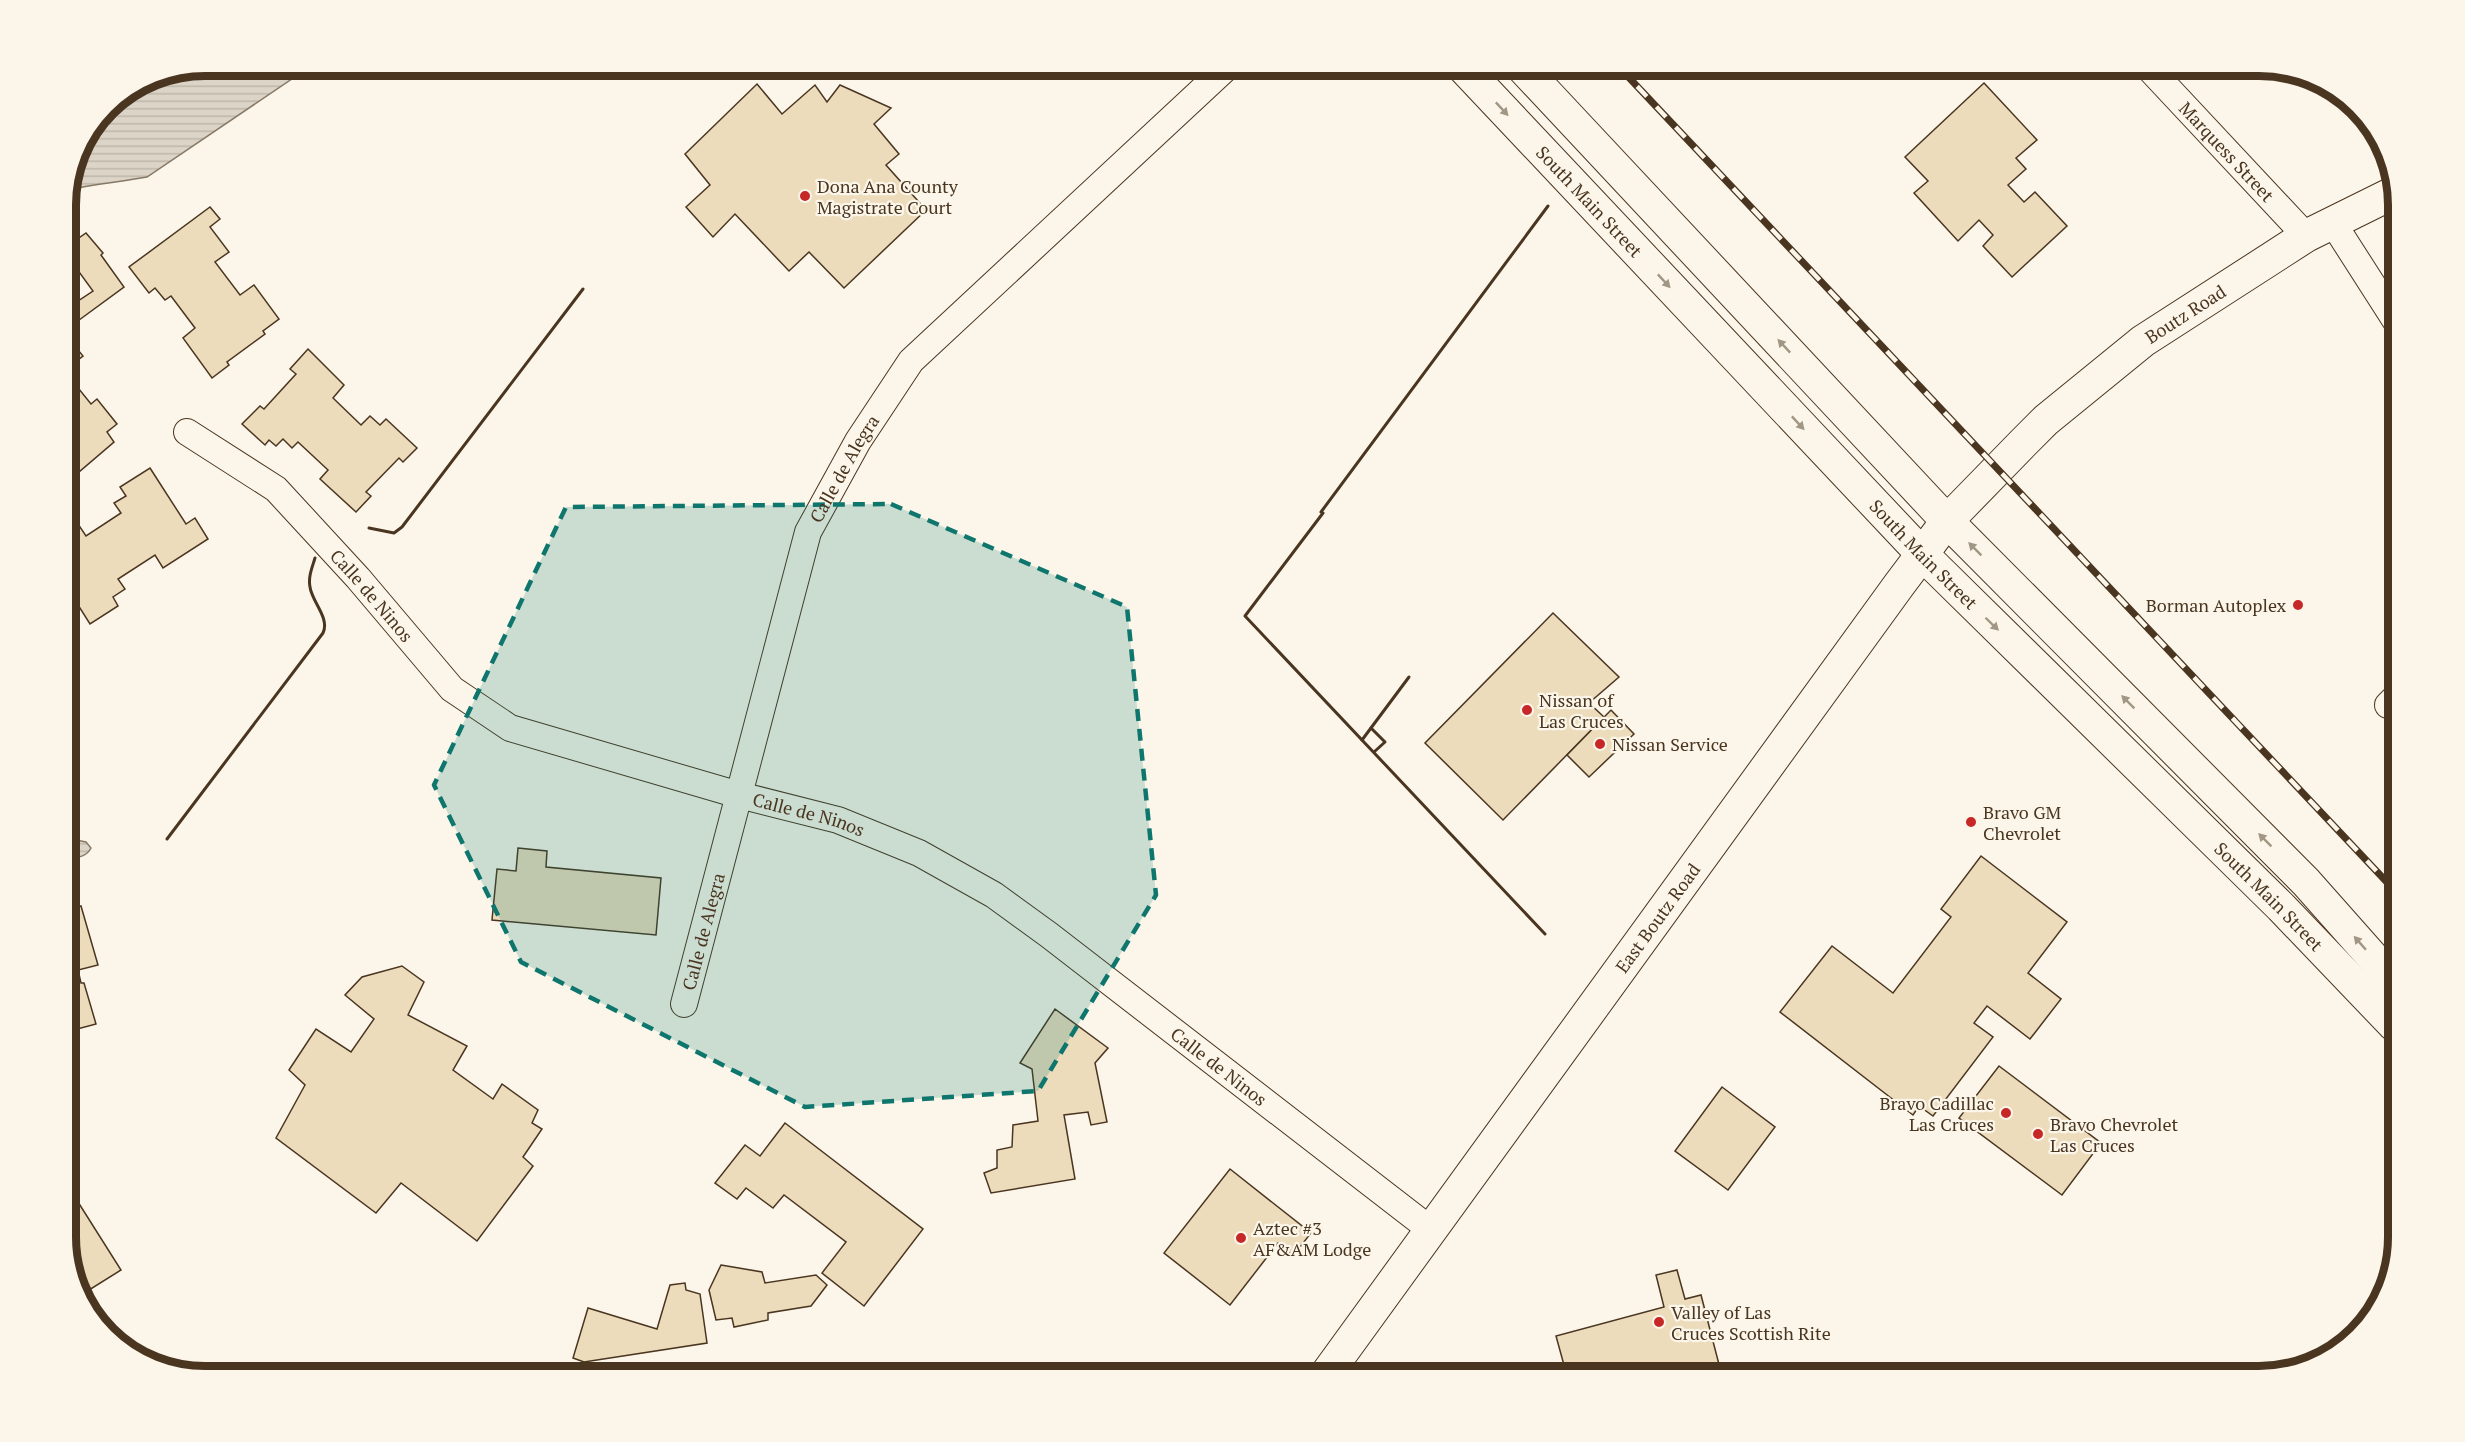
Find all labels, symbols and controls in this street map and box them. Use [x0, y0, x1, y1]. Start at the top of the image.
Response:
street label: Marquess Street [2174, 96, 2280, 207]
one-way arrow [1495, 101, 1509, 116]
street label: South Main Street [1531, 140, 1648, 263]
place label: Dona Ana County Magistrate Court [817, 174, 959, 219]
marker: Dona Ana County Magistrate Court [798, 189, 812, 203]
one-way arrow [1657, 274, 1671, 288]
street label: Boutz Road [2140, 279, 2230, 349]
one-way arrow [1777, 340, 1791, 354]
street label: Calle de Alegra [804, 410, 884, 527]
one-way arrow [1791, 416, 1805, 431]
street label: South Main Street [1865, 494, 1983, 615]
one-way arrow [1968, 542, 1982, 557]
street label: Calle de Ninos [325, 544, 419, 647]
place label: Borman Autoplex [2146, 593, 2287, 617]
marker: Borman Autoplex [2291, 598, 2305, 612]
one-way arrow [1985, 616, 1999, 630]
place label: Nissan of Las Cruces [1539, 688, 1624, 733]
one-way arrow [2121, 696, 2135, 710]
marker: Nissan of Las Cruces [1520, 703, 1534, 717]
place label: Nissan Service [1612, 732, 1728, 756]
marker: Nissan Service [1593, 737, 1607, 751]
street label: Calle de Ninos [750, 787, 868, 842]
place label: Bravo GM Chevrolet [1983, 800, 2062, 845]
marker: Bravo GM Chevrolet [1964, 815, 1978, 829]
one-way arrow [2259, 834, 2273, 848]
street label: South Main Street [2209, 836, 2329, 956]
street label: East Boutz Road [1610, 858, 1705, 978]
street label: Calle de Alegra [676, 870, 730, 993]
one-way arrow [2354, 936, 2367, 951]
street label: Calle de Ninos [1166, 1022, 1272, 1111]
place label: Bravo Cadillac Las Cruces [1879, 1091, 1994, 1136]
marker: Bravo Cadillac Las Cruces [1999, 1106, 2013, 1120]
place label: Bravo Chevrolet Las Cruces [2050, 1112, 2179, 1157]
marker: Bravo Chevrolet Las Cruces [2031, 1127, 2045, 1141]
place label: Aztec #3 AF&AM Lodge [1253, 1216, 1371, 1261]
marker: Aztec #3 AF&AM Lodge [1234, 1231, 1248, 1245]
place label: Valley of Las Cruces Scottish Rite [1671, 1300, 1831, 1345]
marker: Valley of Las Cruces Scottish Rite [1652, 1315, 1666, 1329]

